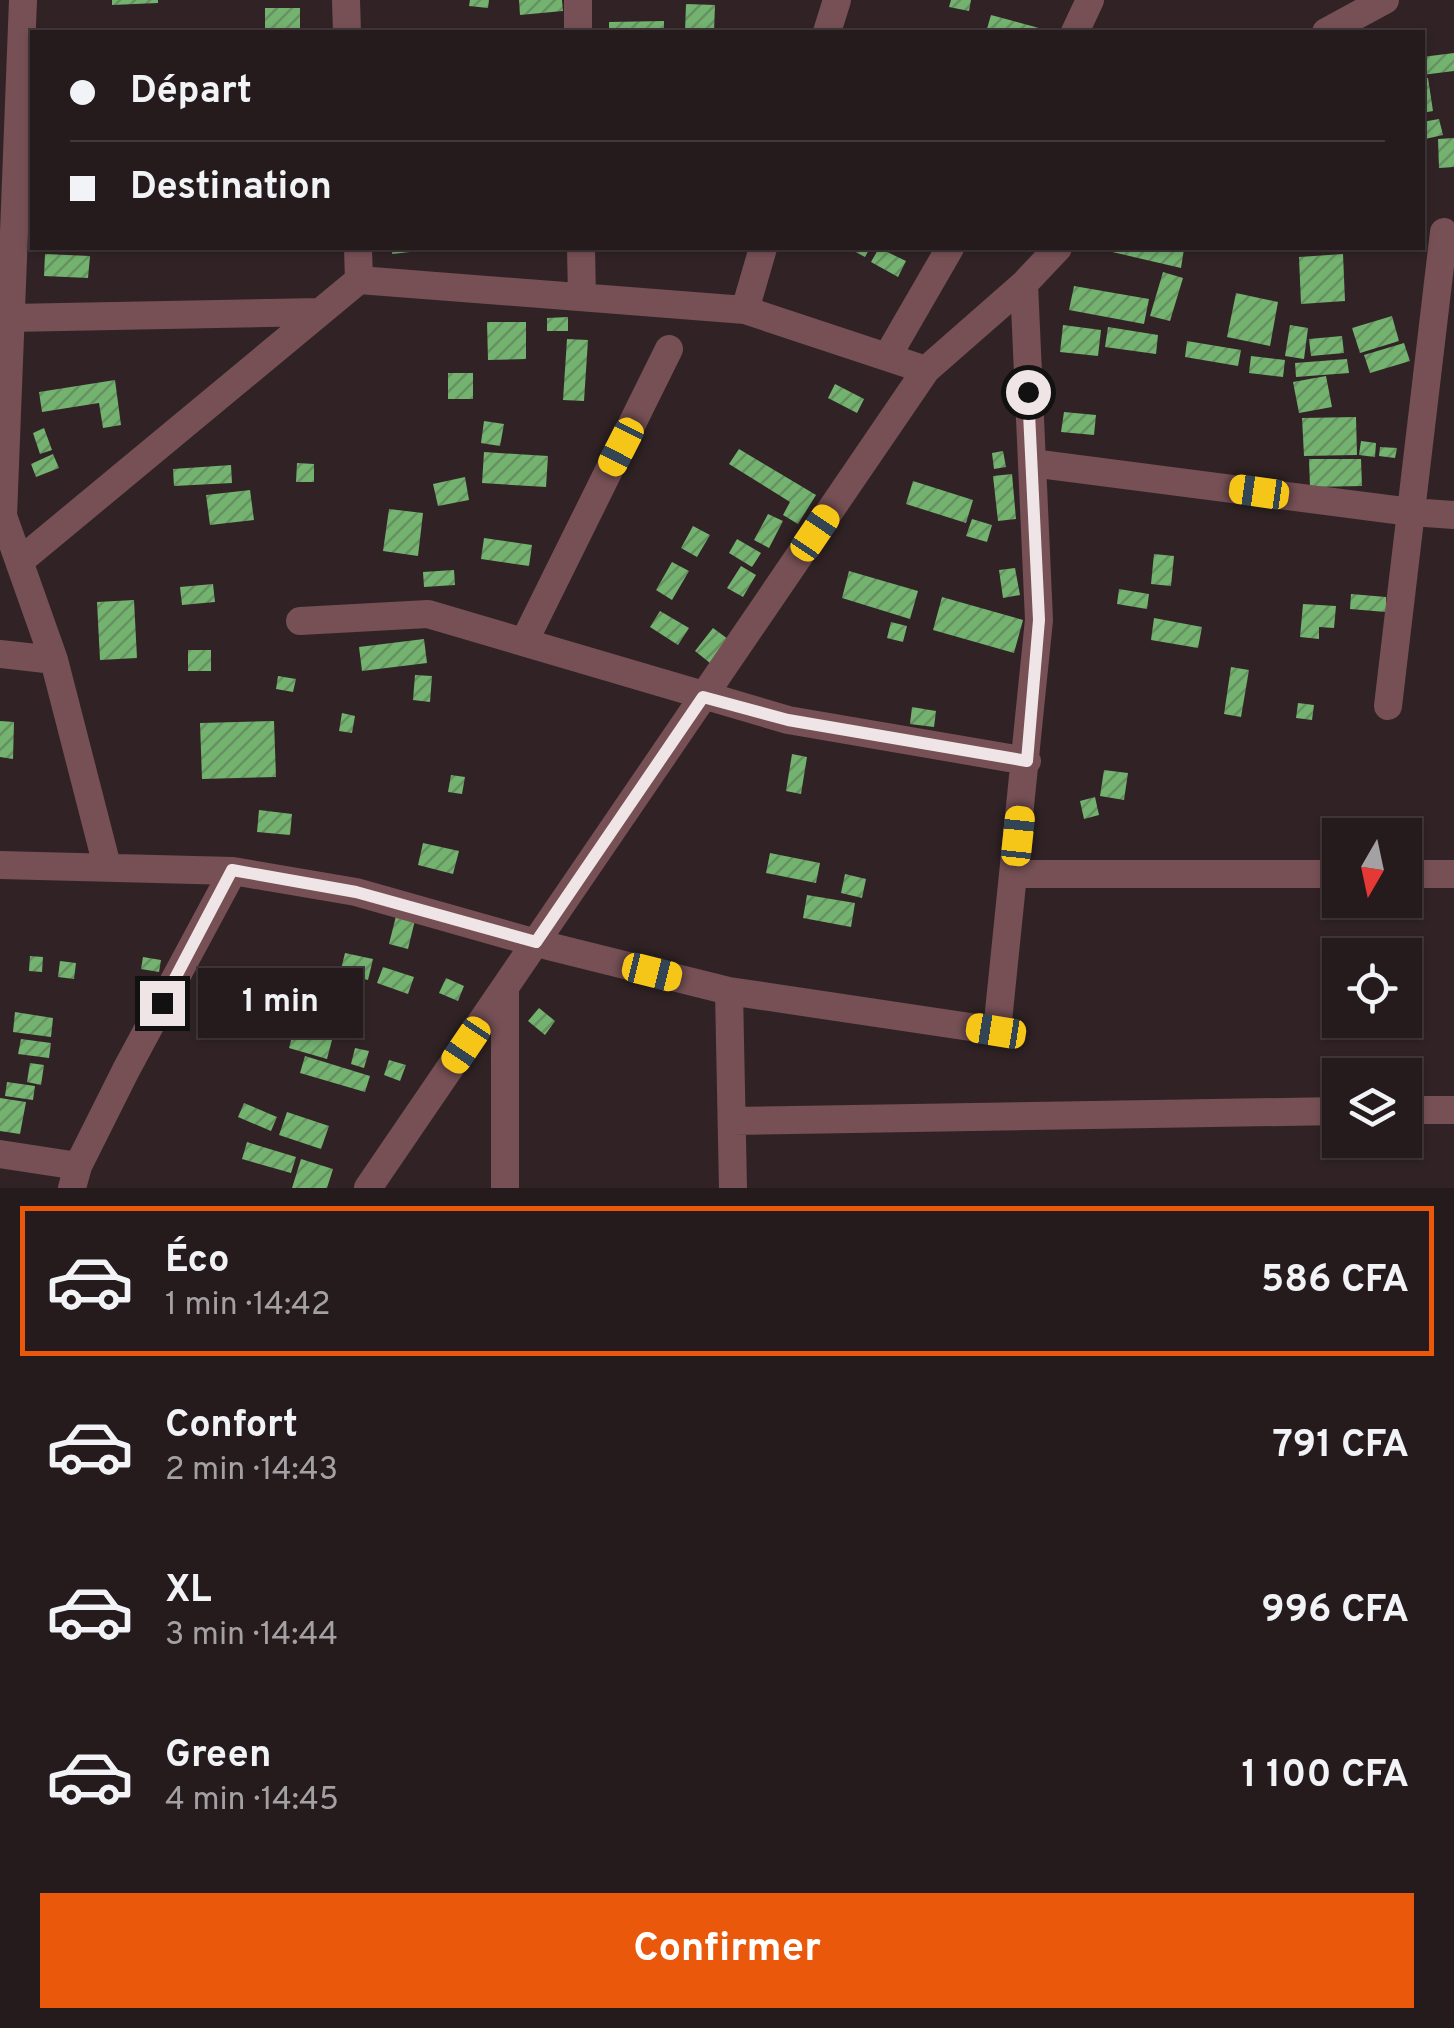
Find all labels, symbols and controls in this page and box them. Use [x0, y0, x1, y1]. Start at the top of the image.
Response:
text: Départ [130, 68, 252, 117]
text: Destination [130, 164, 332, 213]
route start [1006, 370, 1051, 415]
car [594, 413, 648, 481]
car [1227, 473, 1291, 511]
car [786, 500, 844, 566]
car [1000, 805, 1036, 867]
north arrow [1322, 818, 1422, 918]
map controls [1322, 818, 1422, 1158]
button: locate [1322, 938, 1422, 1038]
car [619, 950, 685, 994]
callout: 1 min [197, 968, 362, 1038]
route end [140, 981, 185, 1026]
text: 1 min [242, 983, 319, 1023]
car [964, 1011, 1028, 1051]
car [437, 1012, 495, 1078]
button: layers [1322, 1058, 1422, 1158]
icon: car [45, 1236, 135, 1326]
text: Éco [165, 1237, 229, 1286]
text: 586 CFA [1261, 1257, 1409, 1306]
text: 1 min · 14:42 [165, 1286, 331, 1326]
icon: car [45, 1401, 135, 1491]
text: Confort [165, 1402, 298, 1451]
text: 791 CFA [1272, 1422, 1409, 1471]
text: 2 min · 14:43 [165, 1451, 338, 1491]
icon: car [45, 1566, 135, 1656]
text: XL [165, 1567, 212, 1616]
text: 996 CFA [1261, 1587, 1409, 1636]
text: 3 min · 14:44 [165, 1616, 338, 1656]
icon: car [45, 1731, 135, 1821]
text: Green [165, 1732, 271, 1781]
text: 1 100 CFA [1241, 1752, 1409, 1801]
text: 4 min · 14:45 [165, 1781, 339, 1821]
button: Confirmer [40, 1893, 1414, 2008]

